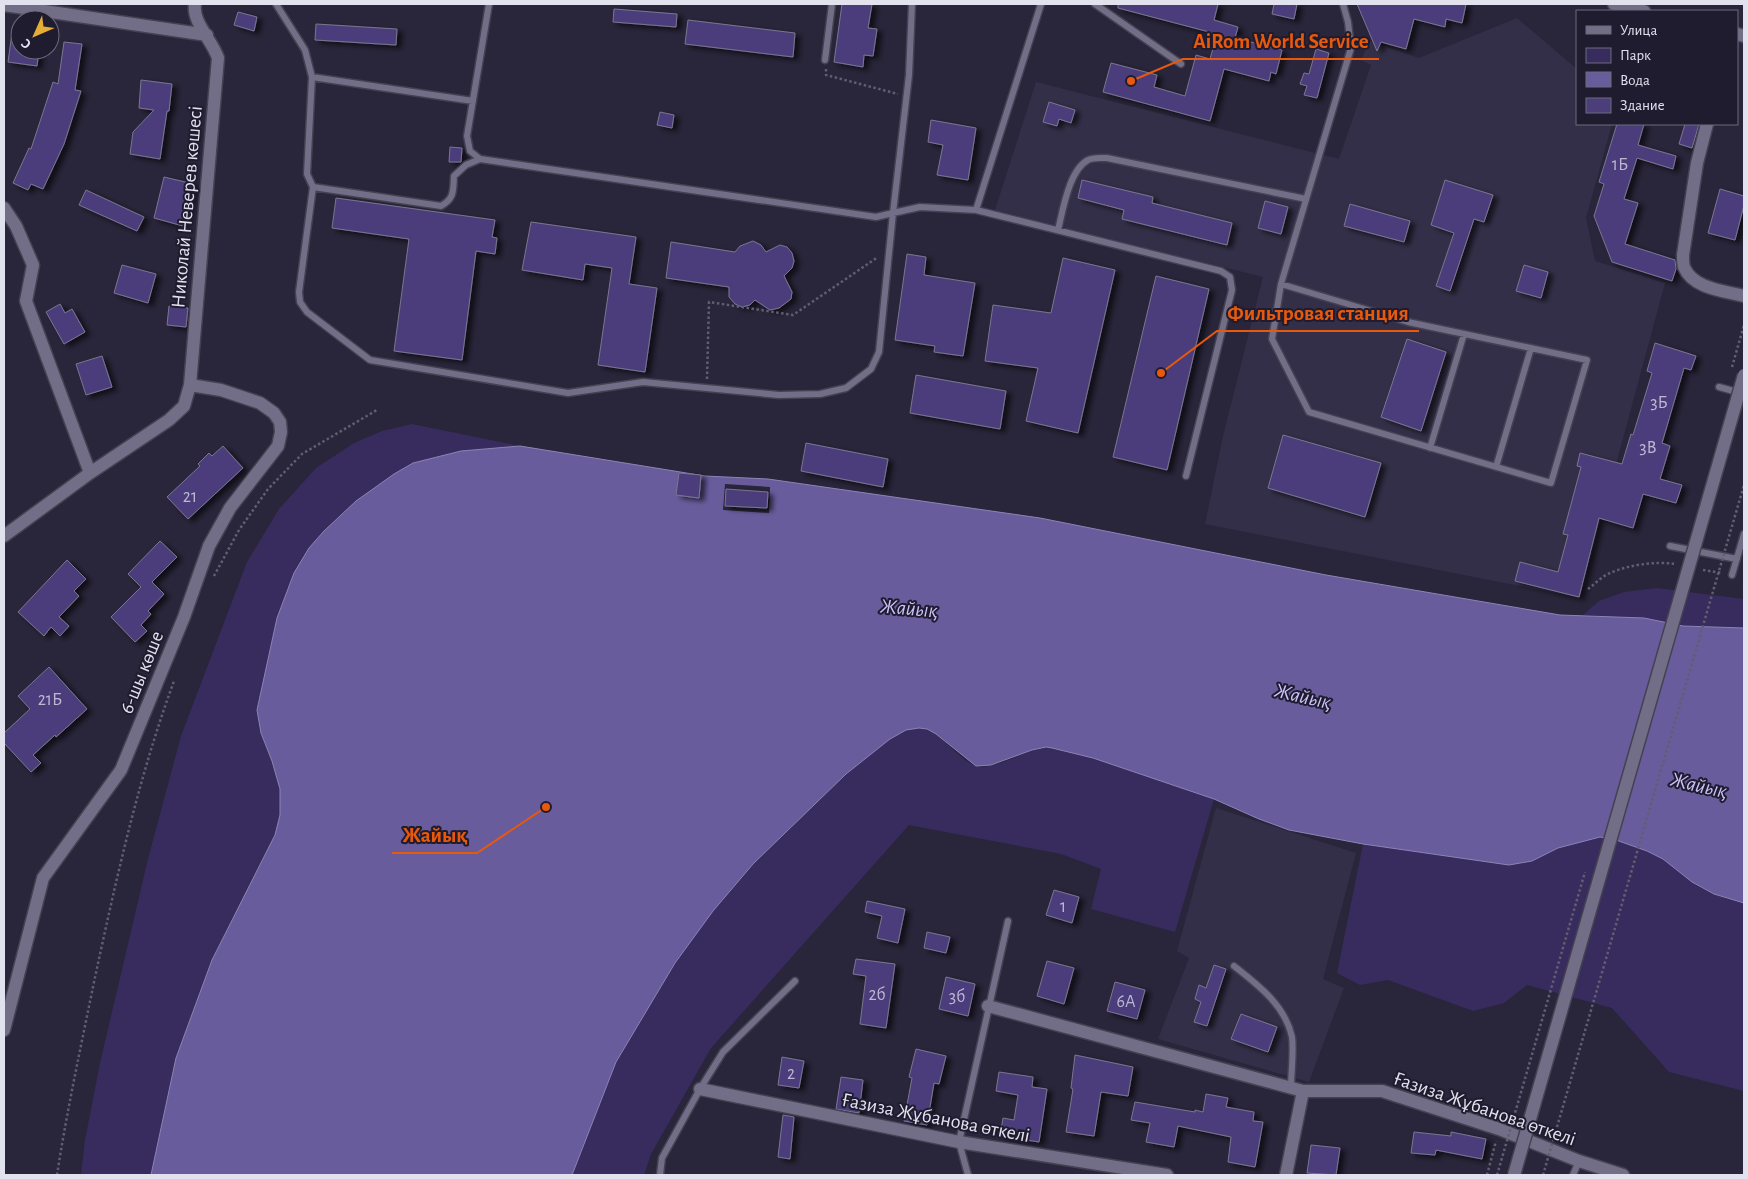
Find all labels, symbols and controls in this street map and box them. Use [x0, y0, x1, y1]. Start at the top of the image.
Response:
north arrow [10, 10, 60, 60]
legend [1576, 10, 1738, 125]
callout: AiRom World Service [1183, 23, 1379, 59]
text: Улица [1620, 23, 1657, 38]
text: AiRom World Service [1193, 31, 1369, 52]
text: С [19, 36, 34, 51]
text: Парк [1620, 48, 1651, 63]
text: Вода [1620, 73, 1650, 88]
text: Здание [1620, 98, 1665, 113]
street label: Николай Неверев көшесі [168, 105, 206, 309]
house number: 1Б [1612, 156, 1628, 174]
callout: Фильтровая станция [1217, 295, 1419, 331]
text: Фильтровая станция [1227, 303, 1409, 324]
house number: 3Б [1650, 394, 1668, 412]
house number: 3В [1639, 439, 1657, 457]
house number: 21 [183, 488, 197, 506]
water label: Жайық [879, 596, 939, 621]
street label: 6-шы көше [116, 628, 168, 716]
water label: Жайық [1272, 680, 1333, 713]
house number: 21Б [38, 691, 62, 709]
water label: Жайық [1668, 769, 1729, 802]
callout: Жайық [392, 817, 477, 853]
text: Жайық [403, 825, 467, 846]
house number: 1 [1060, 898, 1066, 916]
house number: 2б [868, 985, 886, 1004]
house number: 3б [949, 987, 965, 1006]
house number: 6А [1116, 993, 1136, 1011]
house number: 2 [787, 1065, 795, 1083]
street label: Ғазиза Жұбанова өткелі [1391, 1068, 1578, 1150]
street label: Ғазиза Жұбанова өткелі [840, 1090, 1032, 1146]

